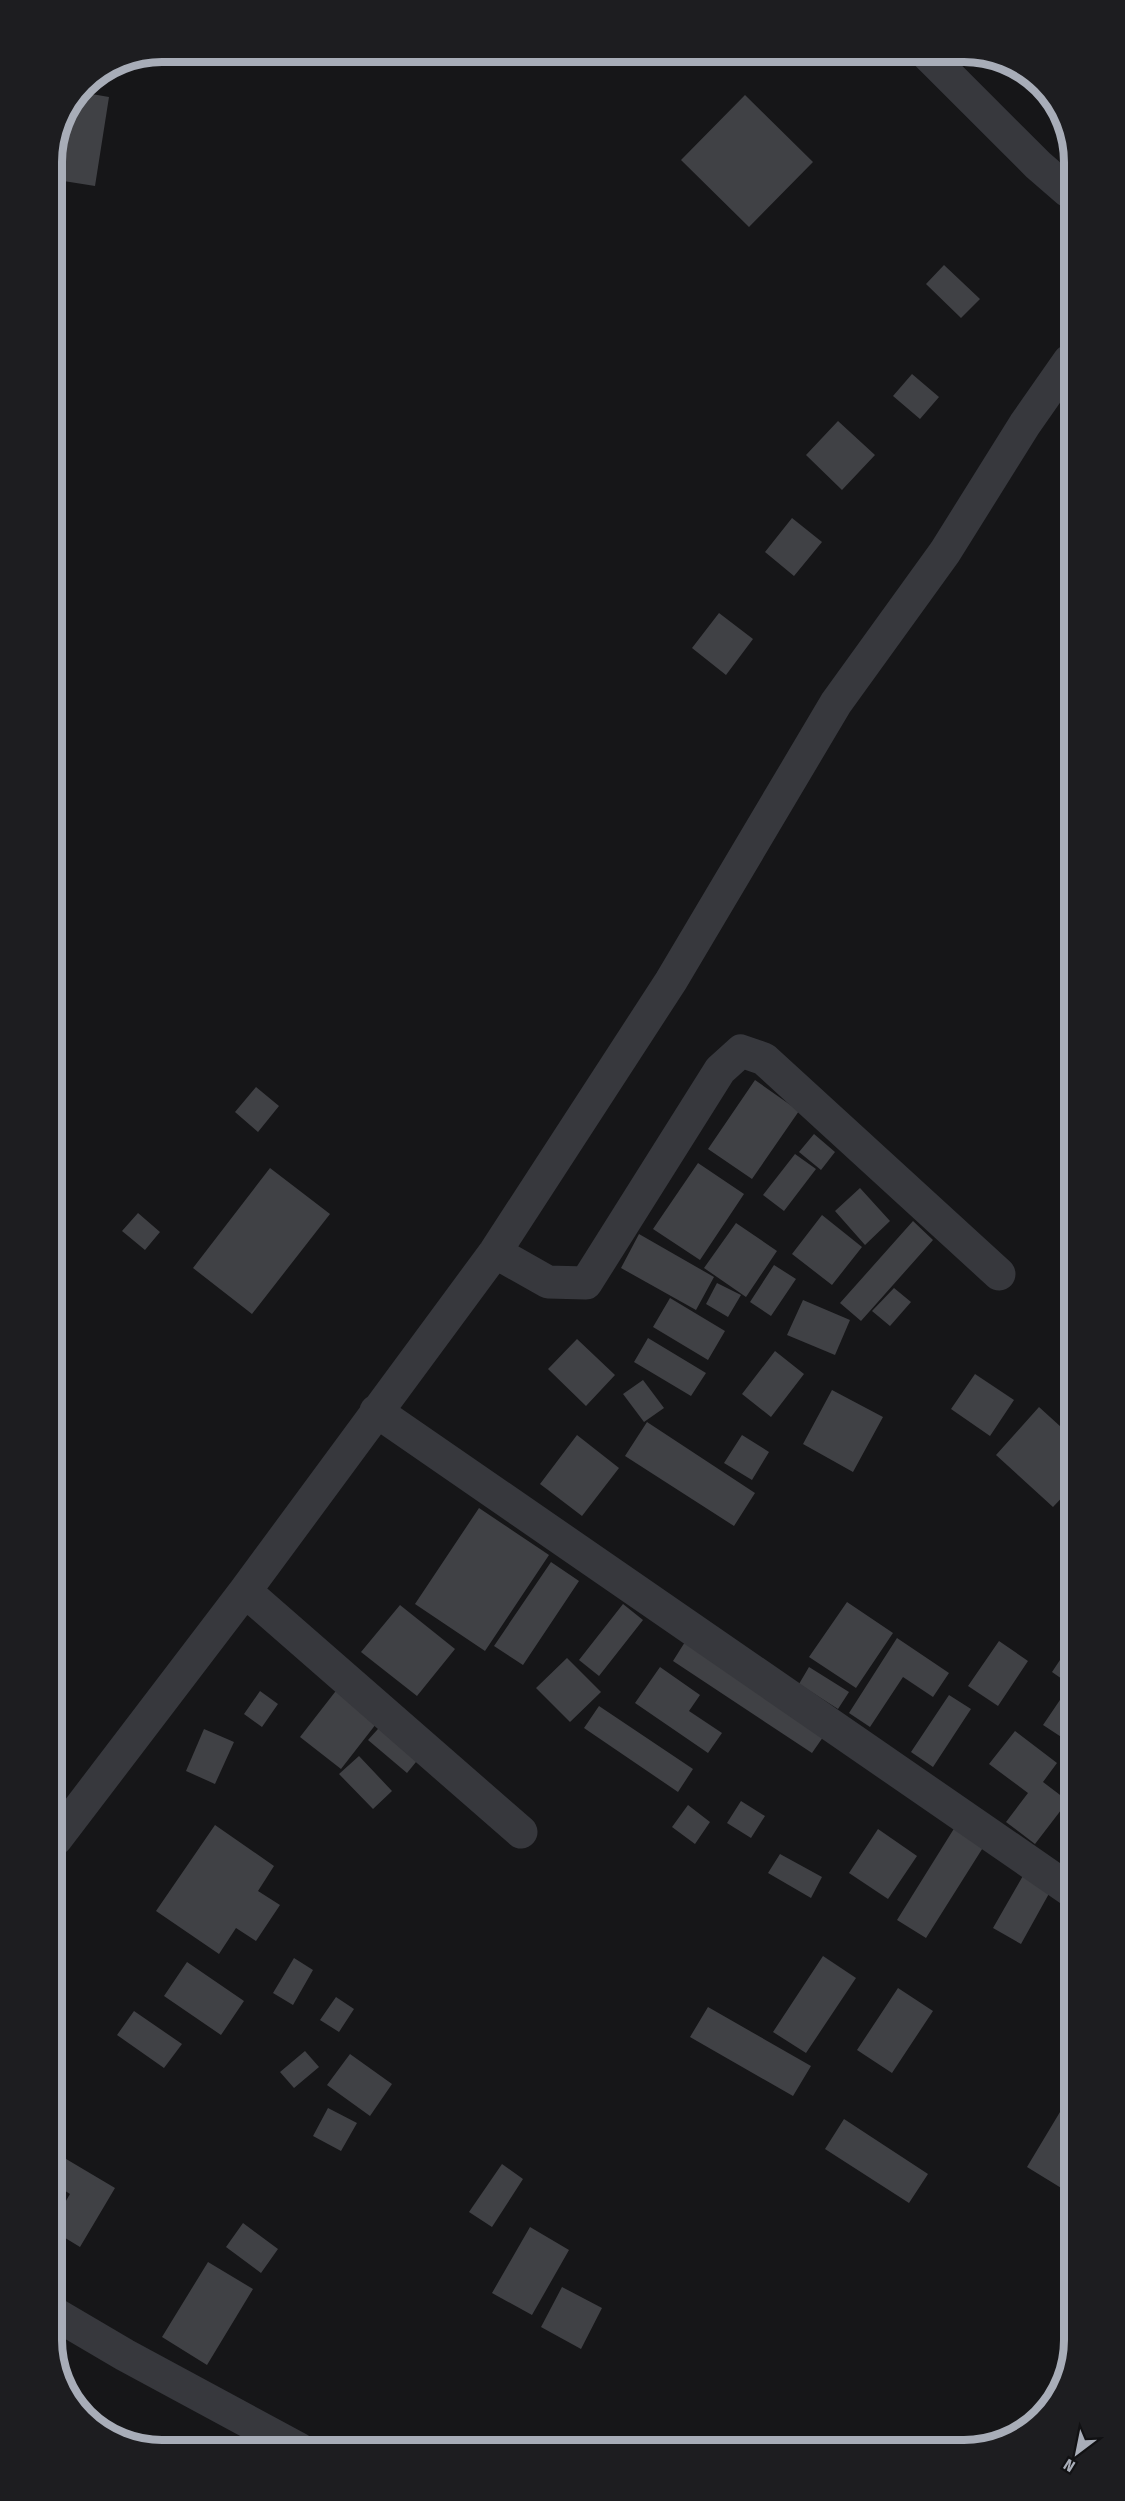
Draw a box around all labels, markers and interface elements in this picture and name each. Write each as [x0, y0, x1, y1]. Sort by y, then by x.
north arrow [1047, 2423, 1107, 2483]
text: N [1060, 2455, 1078, 2476]

